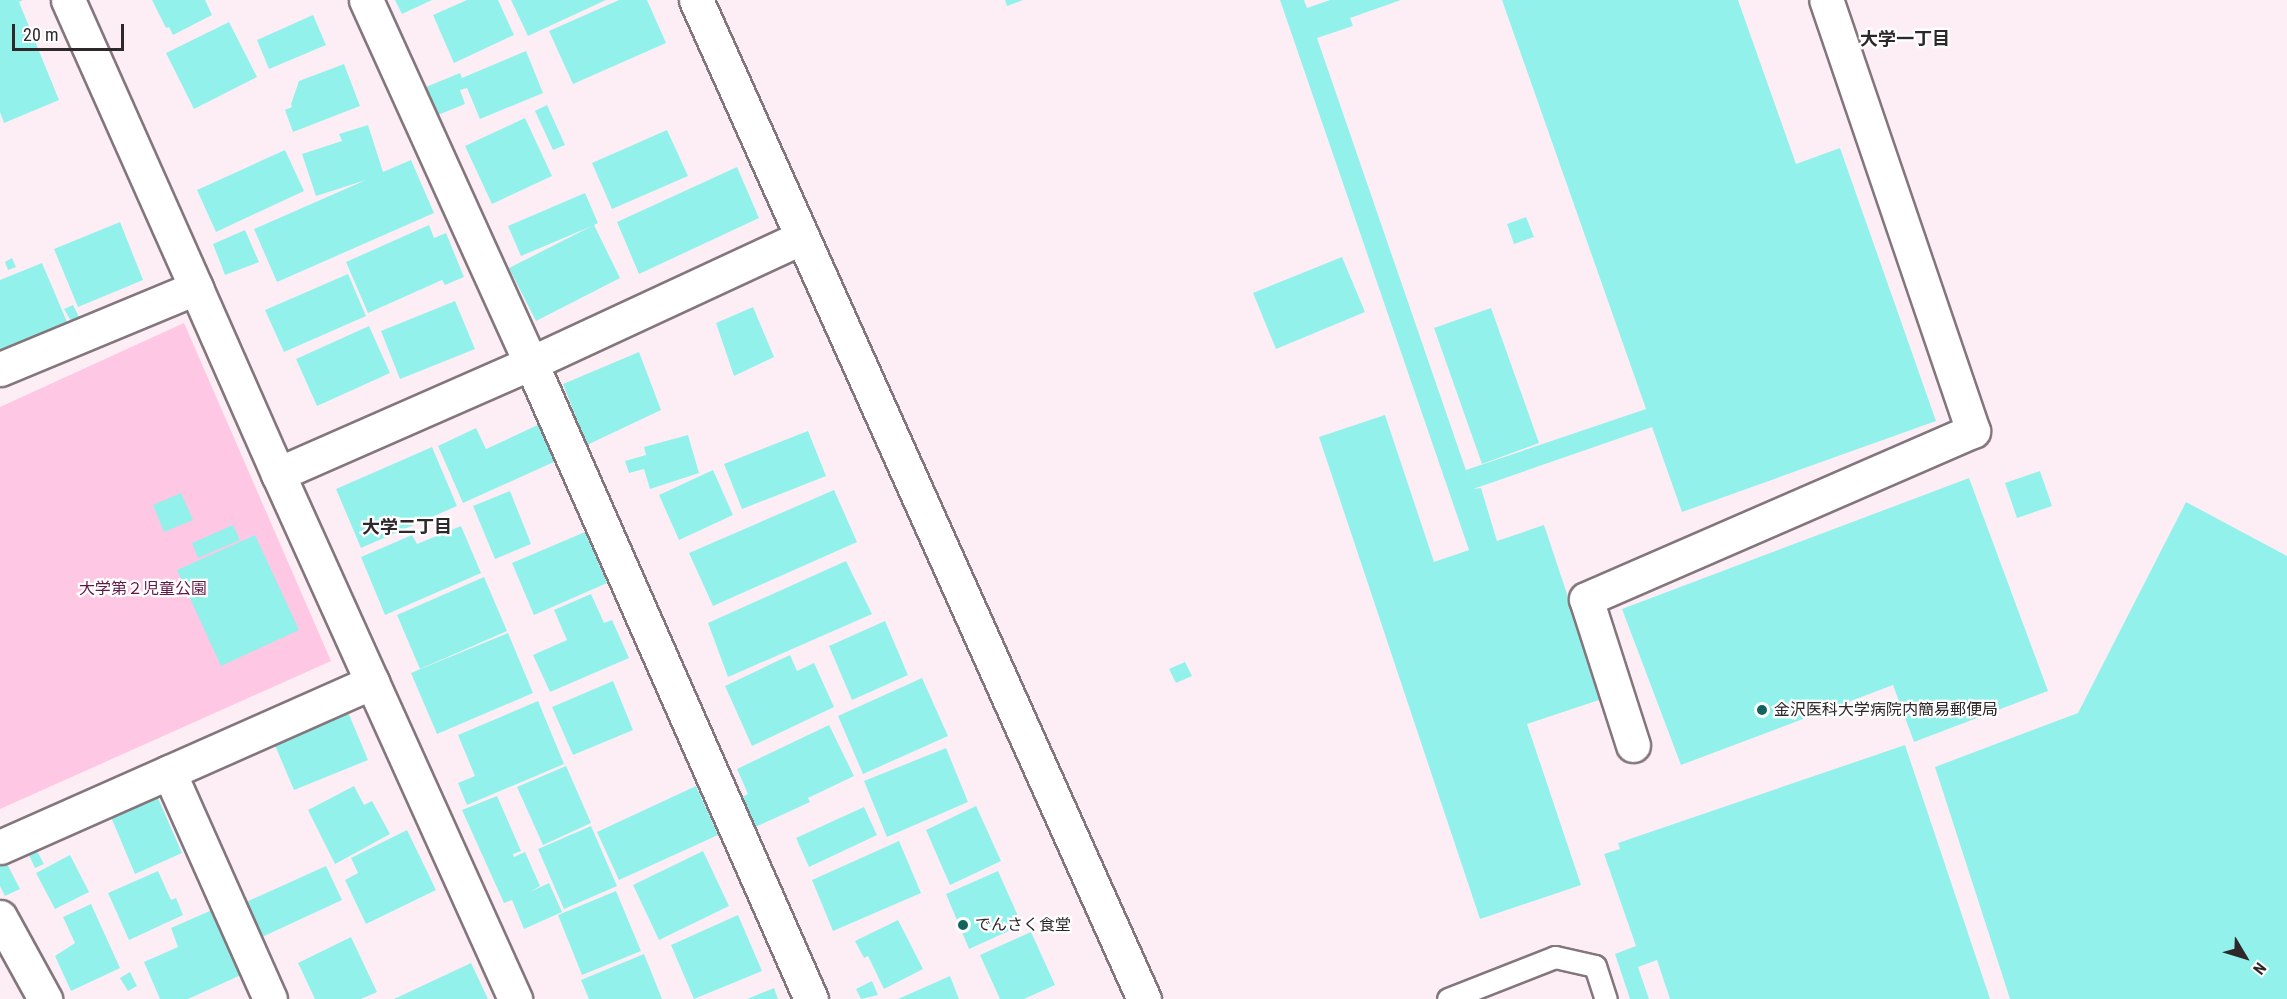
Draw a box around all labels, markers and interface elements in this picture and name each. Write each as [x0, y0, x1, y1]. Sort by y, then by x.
scale bar [15, 12, 128, 50]
text: 20 m [23, 24, 58, 45]
district label: 大学一丁目 [1860, 28, 1950, 50]
district label: 大学二丁目 [362, 516, 452, 538]
park label: 大学第２児童公園 [79, 579, 207, 599]
place label: 金沢医科大学病院内簡易郵便局 [1774, 700, 1998, 720]
marker: 金沢医科大学病院内簡易郵便局 [1755, 703, 1769, 717]
place label: でんさく食堂 [975, 915, 1071, 935]
marker: でんさく食堂 [956, 918, 970, 932]
north arrow [2215, 927, 2275, 987]
text: N [2249, 959, 2270, 978]

